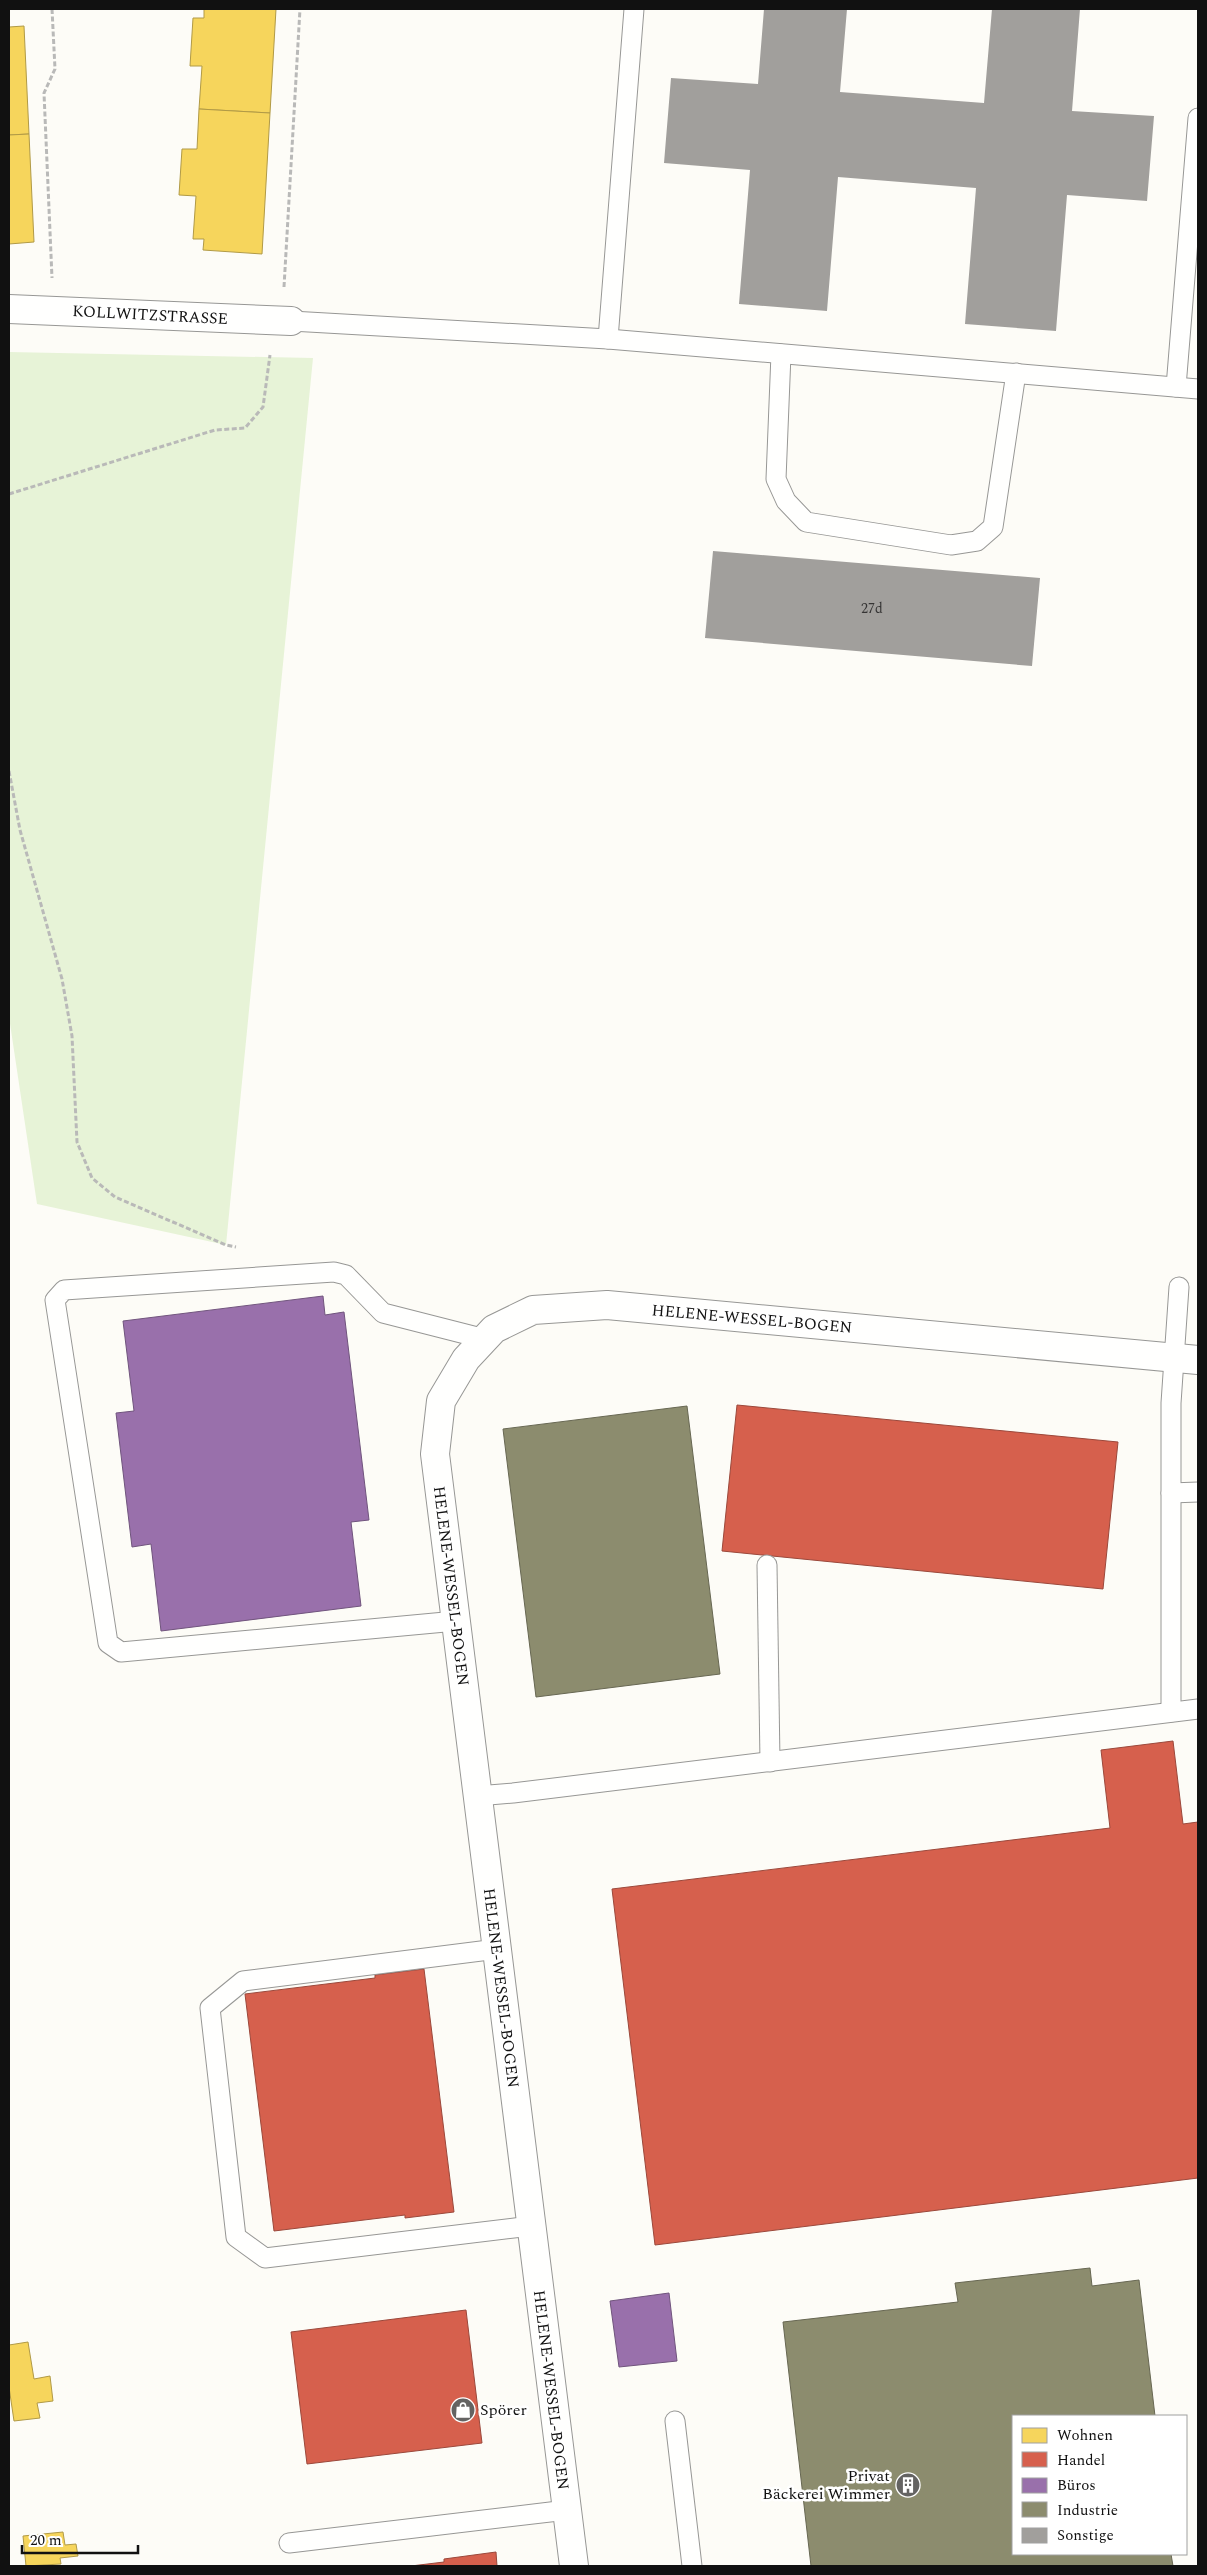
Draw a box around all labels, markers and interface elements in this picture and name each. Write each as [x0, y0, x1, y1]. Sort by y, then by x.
street label: KOLLWITZSTRASSE [72, 299, 228, 331]
house number: 27d [861, 598, 883, 619]
street label: HELENE-WESSEL-BOGEN [651, 1298, 853, 1340]
street label: HELENE-WESSEL-BOGEN [427, 1485, 475, 1687]
street label: HELENE-WESSEL-BOGEN [477, 1887, 525, 2089]
street label: HELENE-WESSEL-BOGEN [527, 2289, 575, 2491]
shop icon: Spörer [450, 2397, 476, 2423]
place label: Spörer [480, 2398, 527, 2422]
legend [1012, 2415, 1187, 2555]
text: Wohnen [1057, 2424, 1113, 2447]
text: Handel [1057, 2449, 1105, 2472]
place label: Privat Bäckerei Wimmer [762, 2464, 890, 2506]
building icon: Privat Bäckerei Wimmer [895, 2472, 921, 2498]
text: Büros [1057, 2474, 1096, 2497]
text: Industrie [1057, 2499, 1118, 2522]
scale bar [22, 2522, 139, 2554]
text: Sonstige [1057, 2524, 1114, 2547]
text: 20 m [30, 2529, 62, 2552]

